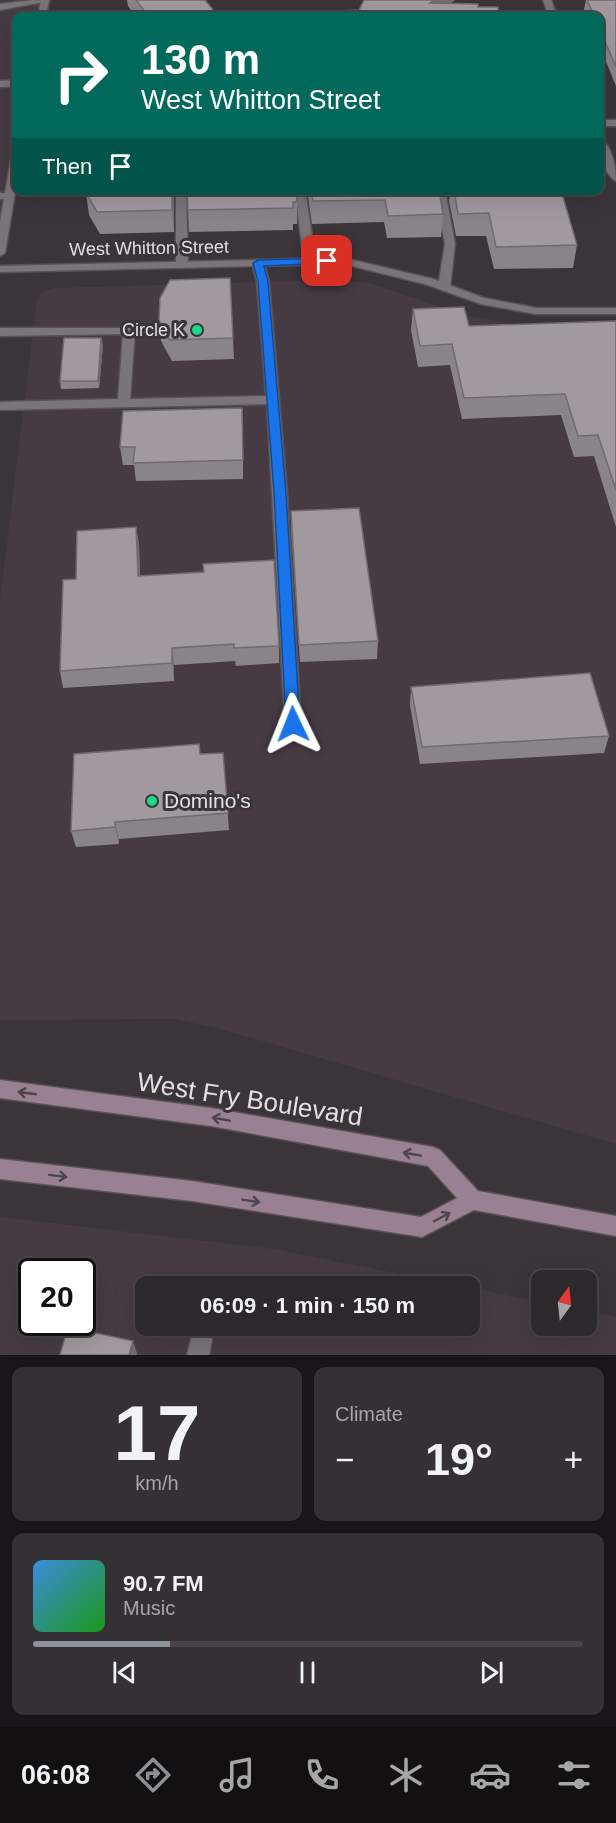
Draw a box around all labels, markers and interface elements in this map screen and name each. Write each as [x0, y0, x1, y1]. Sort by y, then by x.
icon: right [42, 36, 120, 114]
text: 130 m [141, 36, 260, 83]
text: West Whitton Street [141, 85, 381, 115]
icon: arrive [104, 150, 137, 183]
text: Then [42, 154, 92, 179]
pin [301, 235, 352, 286]
street label: West Whitton Street [69, 237, 229, 259]
icon: arrive [310, 244, 343, 277]
place label: Circle K [122, 320, 185, 340]
marker: Circle K [190, 323, 204, 337]
position arrow [261, 692, 325, 756]
place label: Domino's [164, 789, 251, 812]
marker: Domino's [145, 794, 159, 808]
street label: West Fry Boulevard [135, 1066, 365, 1132]
one-way arrow [18, 1087, 38, 1098]
one-way arrow [211, 1113, 231, 1124]
one-way arrow [403, 1148, 423, 1159]
one-way arrow [48, 1171, 68, 1182]
one-way arrow [241, 1195, 261, 1206]
one-way arrow [433, 1211, 450, 1223]
speed limit sign: 20 [18, 1258, 96, 1336]
north arrow [531, 1270, 597, 1336]
map controls [531, 1270, 597, 1336]
text: 06:09 · 1 min · 150 m [200, 1293, 415, 1318]
text: 17 [114, 1389, 200, 1477]
text: Climate [335, 1403, 403, 1425]
text: 19° [425, 1434, 493, 1485]
text: − [335, 1441, 354, 1478]
text: + [564, 1441, 583, 1478]
text: km/h [135, 1472, 179, 1494]
text: 90.7 FM [123, 1571, 204, 1596]
text: Music [123, 1597, 175, 1619]
icon: previous [108, 1656, 141, 1689]
icon: pause [291, 1656, 324, 1689]
icon: next [475, 1656, 508, 1689]
icon: directions [132, 1754, 174, 1796]
icon: music [216, 1754, 258, 1796]
icon: phone [301, 1754, 343, 1796]
icon: climate [385, 1754, 427, 1796]
icon: car [469, 1754, 511, 1796]
icon: filters [553, 1754, 595, 1796]
text: 06:08 [21, 1760, 90, 1790]

